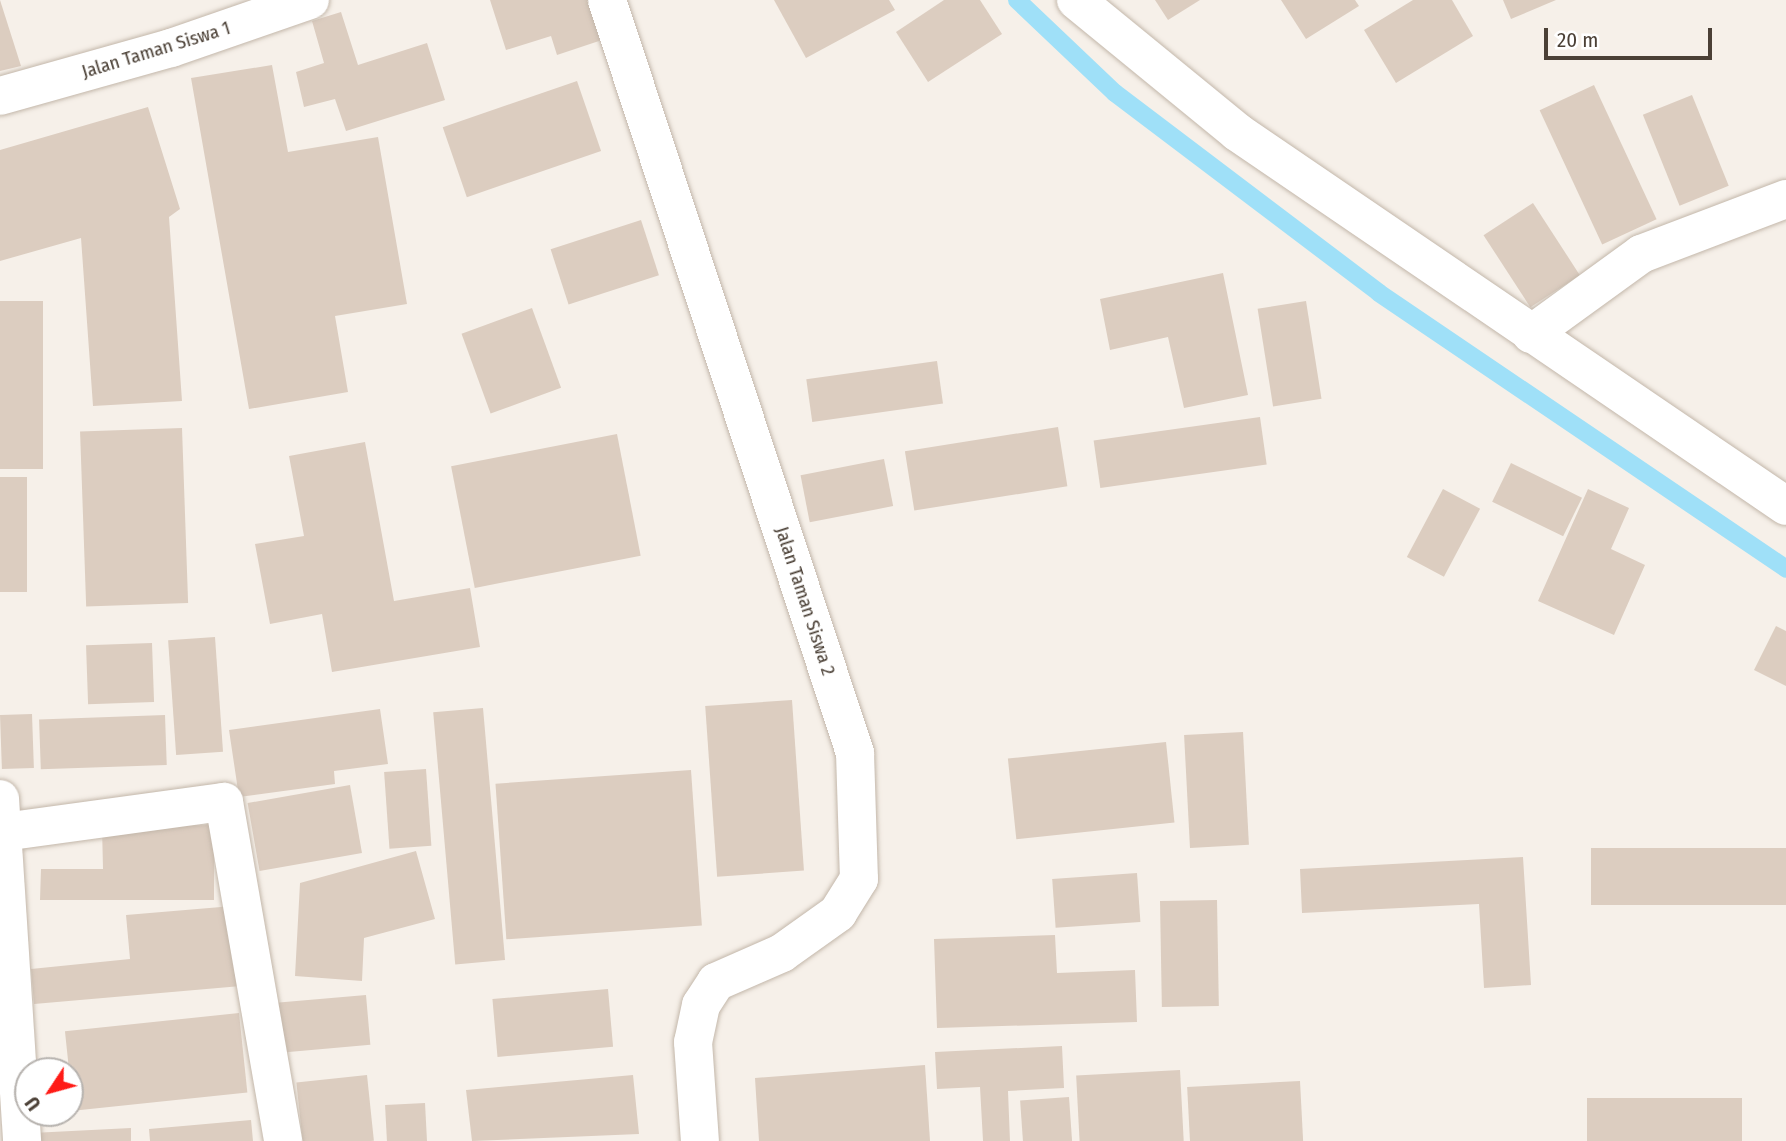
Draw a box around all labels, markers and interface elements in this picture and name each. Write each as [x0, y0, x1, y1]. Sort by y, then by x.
scale bar [1548, 14, 1716, 58]
street label: Jalan Taman Siswa 1 [79, 17, 233, 83]
text: 20 m [1557, 27, 1598, 53]
street label: Jalan Taman Siswa 2 [770, 524, 840, 678]
north arrow [14, 1057, 84, 1127]
text: U [21, 1092, 46, 1115]

